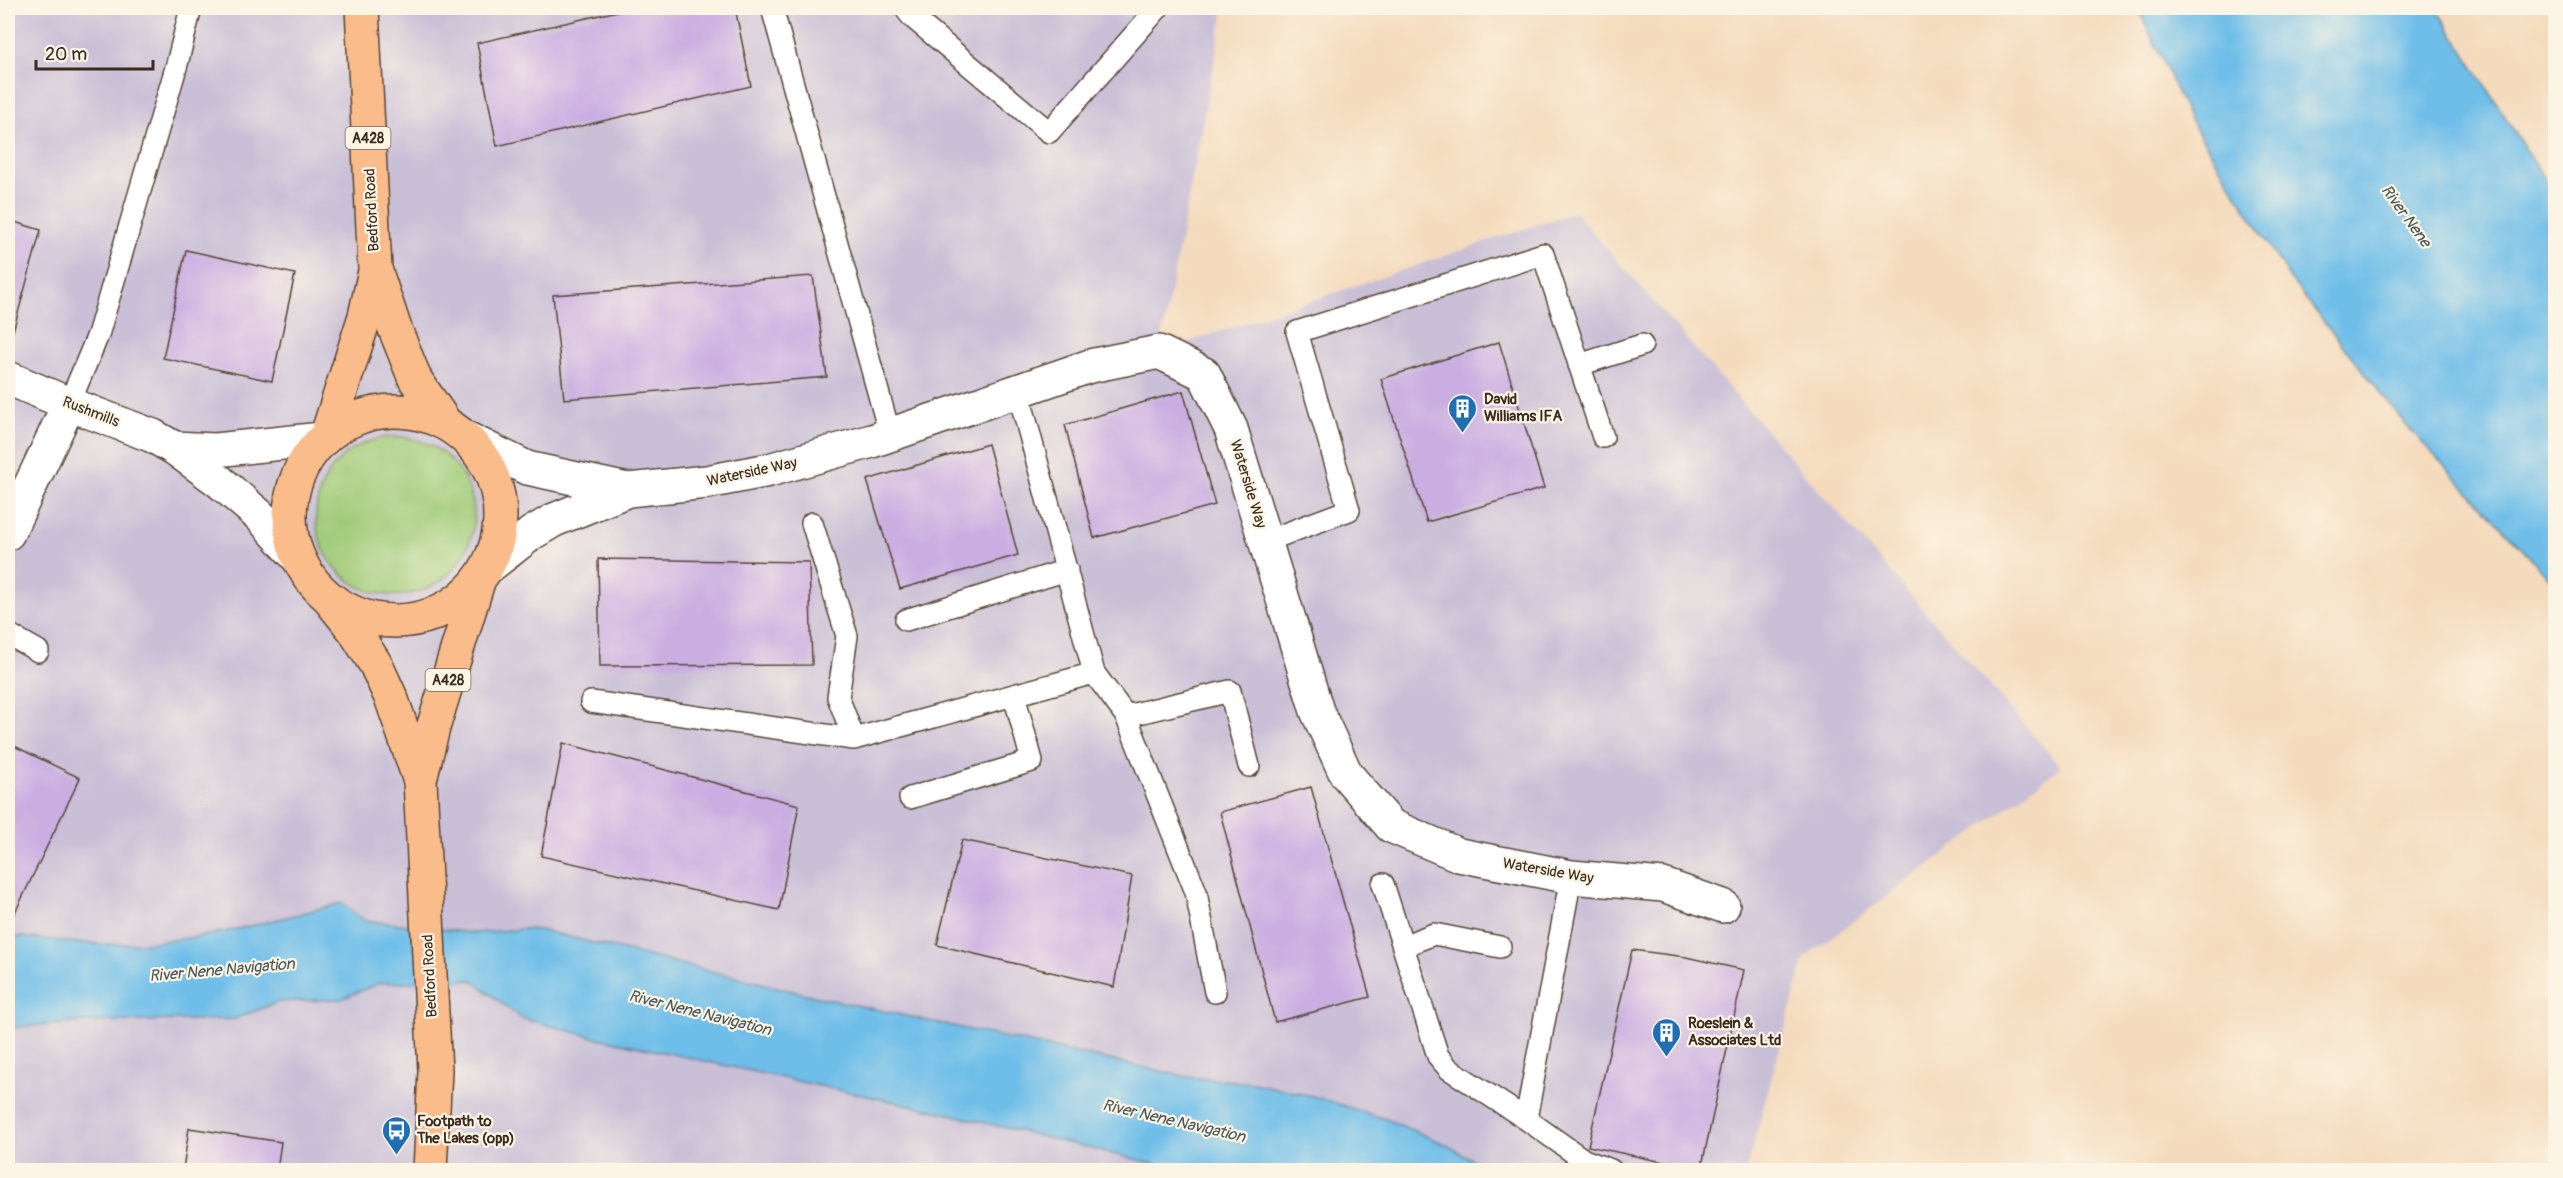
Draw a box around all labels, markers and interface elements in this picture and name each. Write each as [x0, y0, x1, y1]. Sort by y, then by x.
scale bar [36, 33, 153, 71]
text: 20 m [45, 43, 87, 66]
road number: A428 [346, 127, 391, 149]
street label: Bedford Road [360, 168, 384, 252]
water label: River Nene [2377, 181, 2437, 253]
place label: David Williams IFA [1484, 390, 1563, 426]
street label: Rushmills [60, 392, 123, 432]
building icon: David Williams IFA [1447, 392, 1479, 434]
street label: Waterside Way [1225, 437, 1271, 531]
street label: Waterside Way [705, 453, 799, 491]
road number: A428 [426, 669, 470, 691]
street label: Waterside Way [1501, 854, 1595, 888]
street label: Bedford Road [418, 934, 442, 1018]
water label: River Nene Navigation [149, 954, 296, 986]
water label: River Nene Navigation [627, 986, 774, 1041]
place label: Roeslein & Associates Ltd [1688, 1014, 1781, 1050]
building icon: Roeslein & Associates Ltd [1651, 1016, 1683, 1058]
water label: River Nene Navigation [1101, 1095, 1248, 1147]
place label: Footpath to The Lakes (opp) [416, 1112, 514, 1148]
bus stop icon: Footpath to The Lakes (opp) [380, 1114, 412, 1156]

